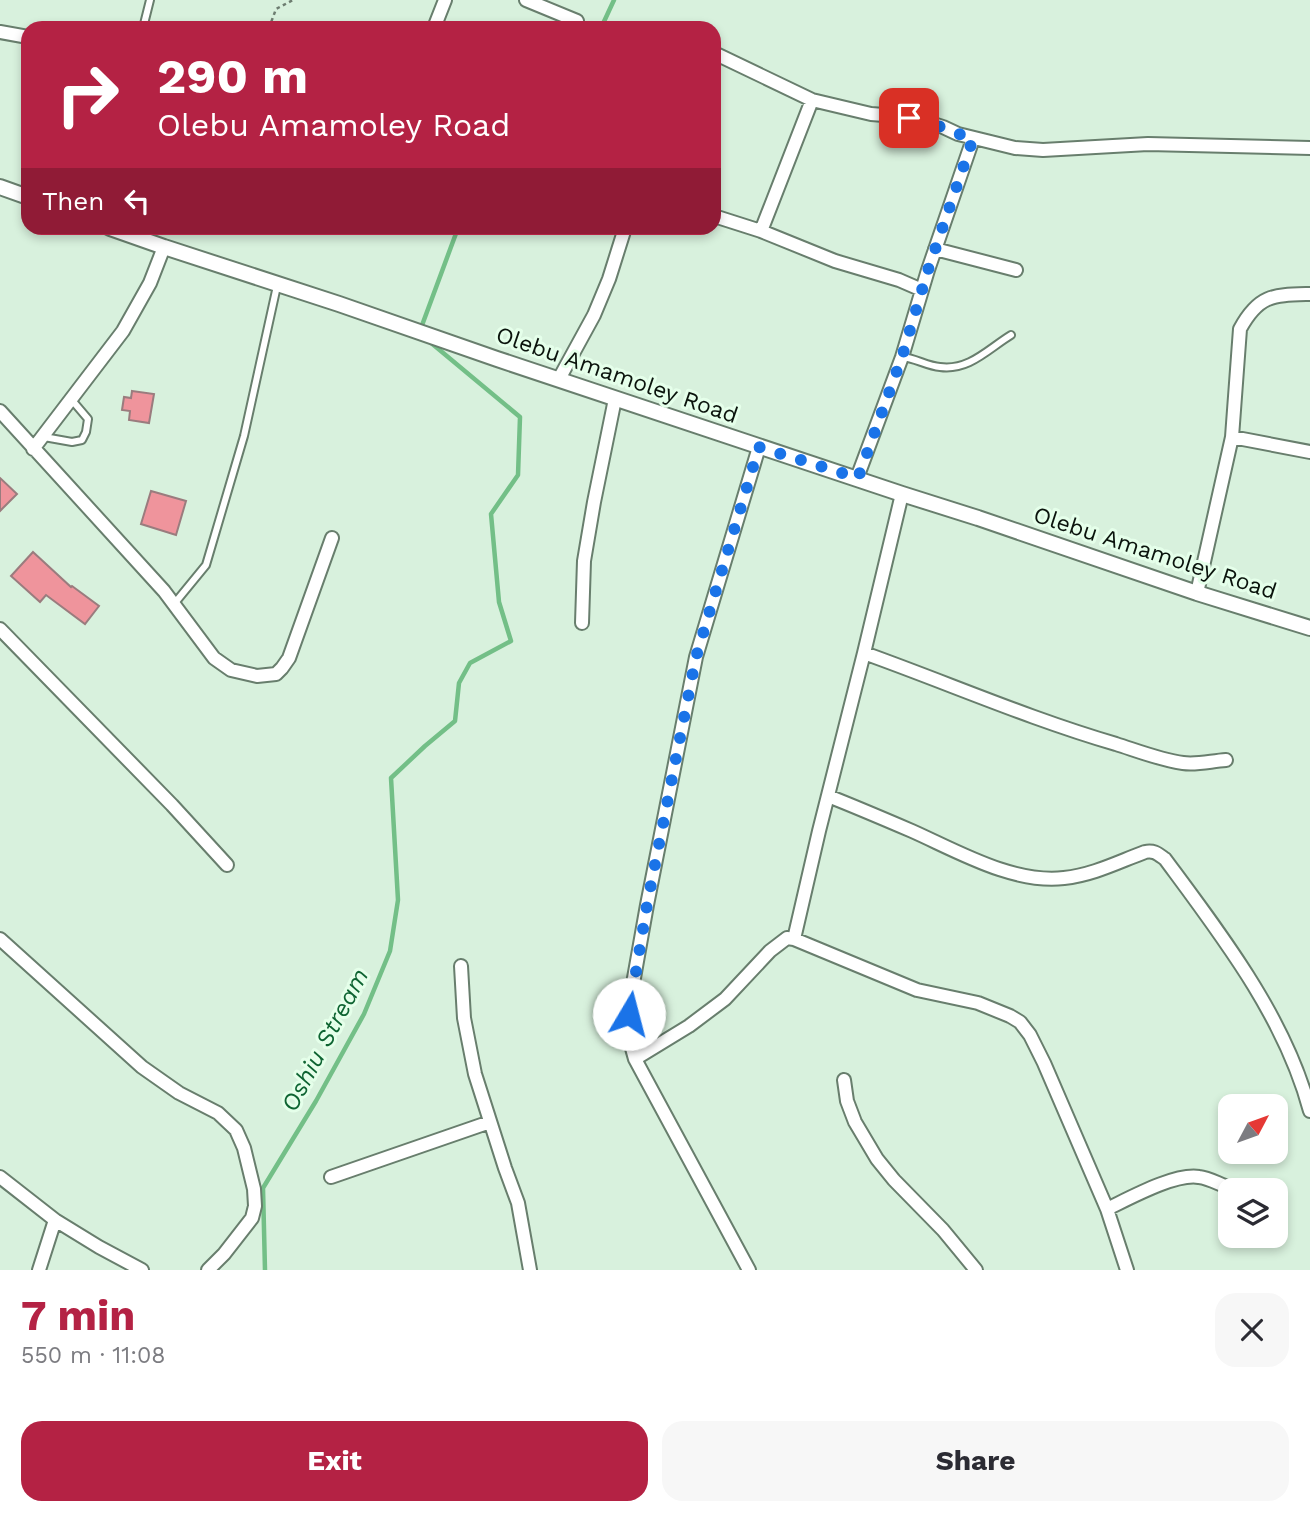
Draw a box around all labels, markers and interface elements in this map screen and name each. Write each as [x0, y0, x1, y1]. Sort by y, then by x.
text: 290 m [157, 47, 308, 105]
icon: right [42, 49, 133, 140]
pin [879, 88, 939, 148]
icon: arrive [890, 99, 928, 137]
text: Olebu Amamoley Road [157, 106, 510, 144]
icon: left [118, 182, 156, 220]
text: Then [42, 186, 104, 216]
street label: Olebu Amamoley Road [493, 321, 741, 429]
street label: Olebu Amamoley Road [1030, 501, 1280, 605]
water label: Oshiu Stream [276, 964, 374, 1116]
position arrow [592, 977, 666, 1051]
north arrow [1218, 1094, 1288, 1164]
map controls [1218, 1094, 1288, 1248]
button: layers [1218, 1178, 1288, 1248]
text: 7 min [21, 1291, 135, 1340]
button: close [1215, 1293, 1289, 1367]
text: 550 m · 11:08 [21, 1342, 166, 1369]
button: Exit [21, 1421, 648, 1501]
button: Share [662, 1421, 1289, 1501]

